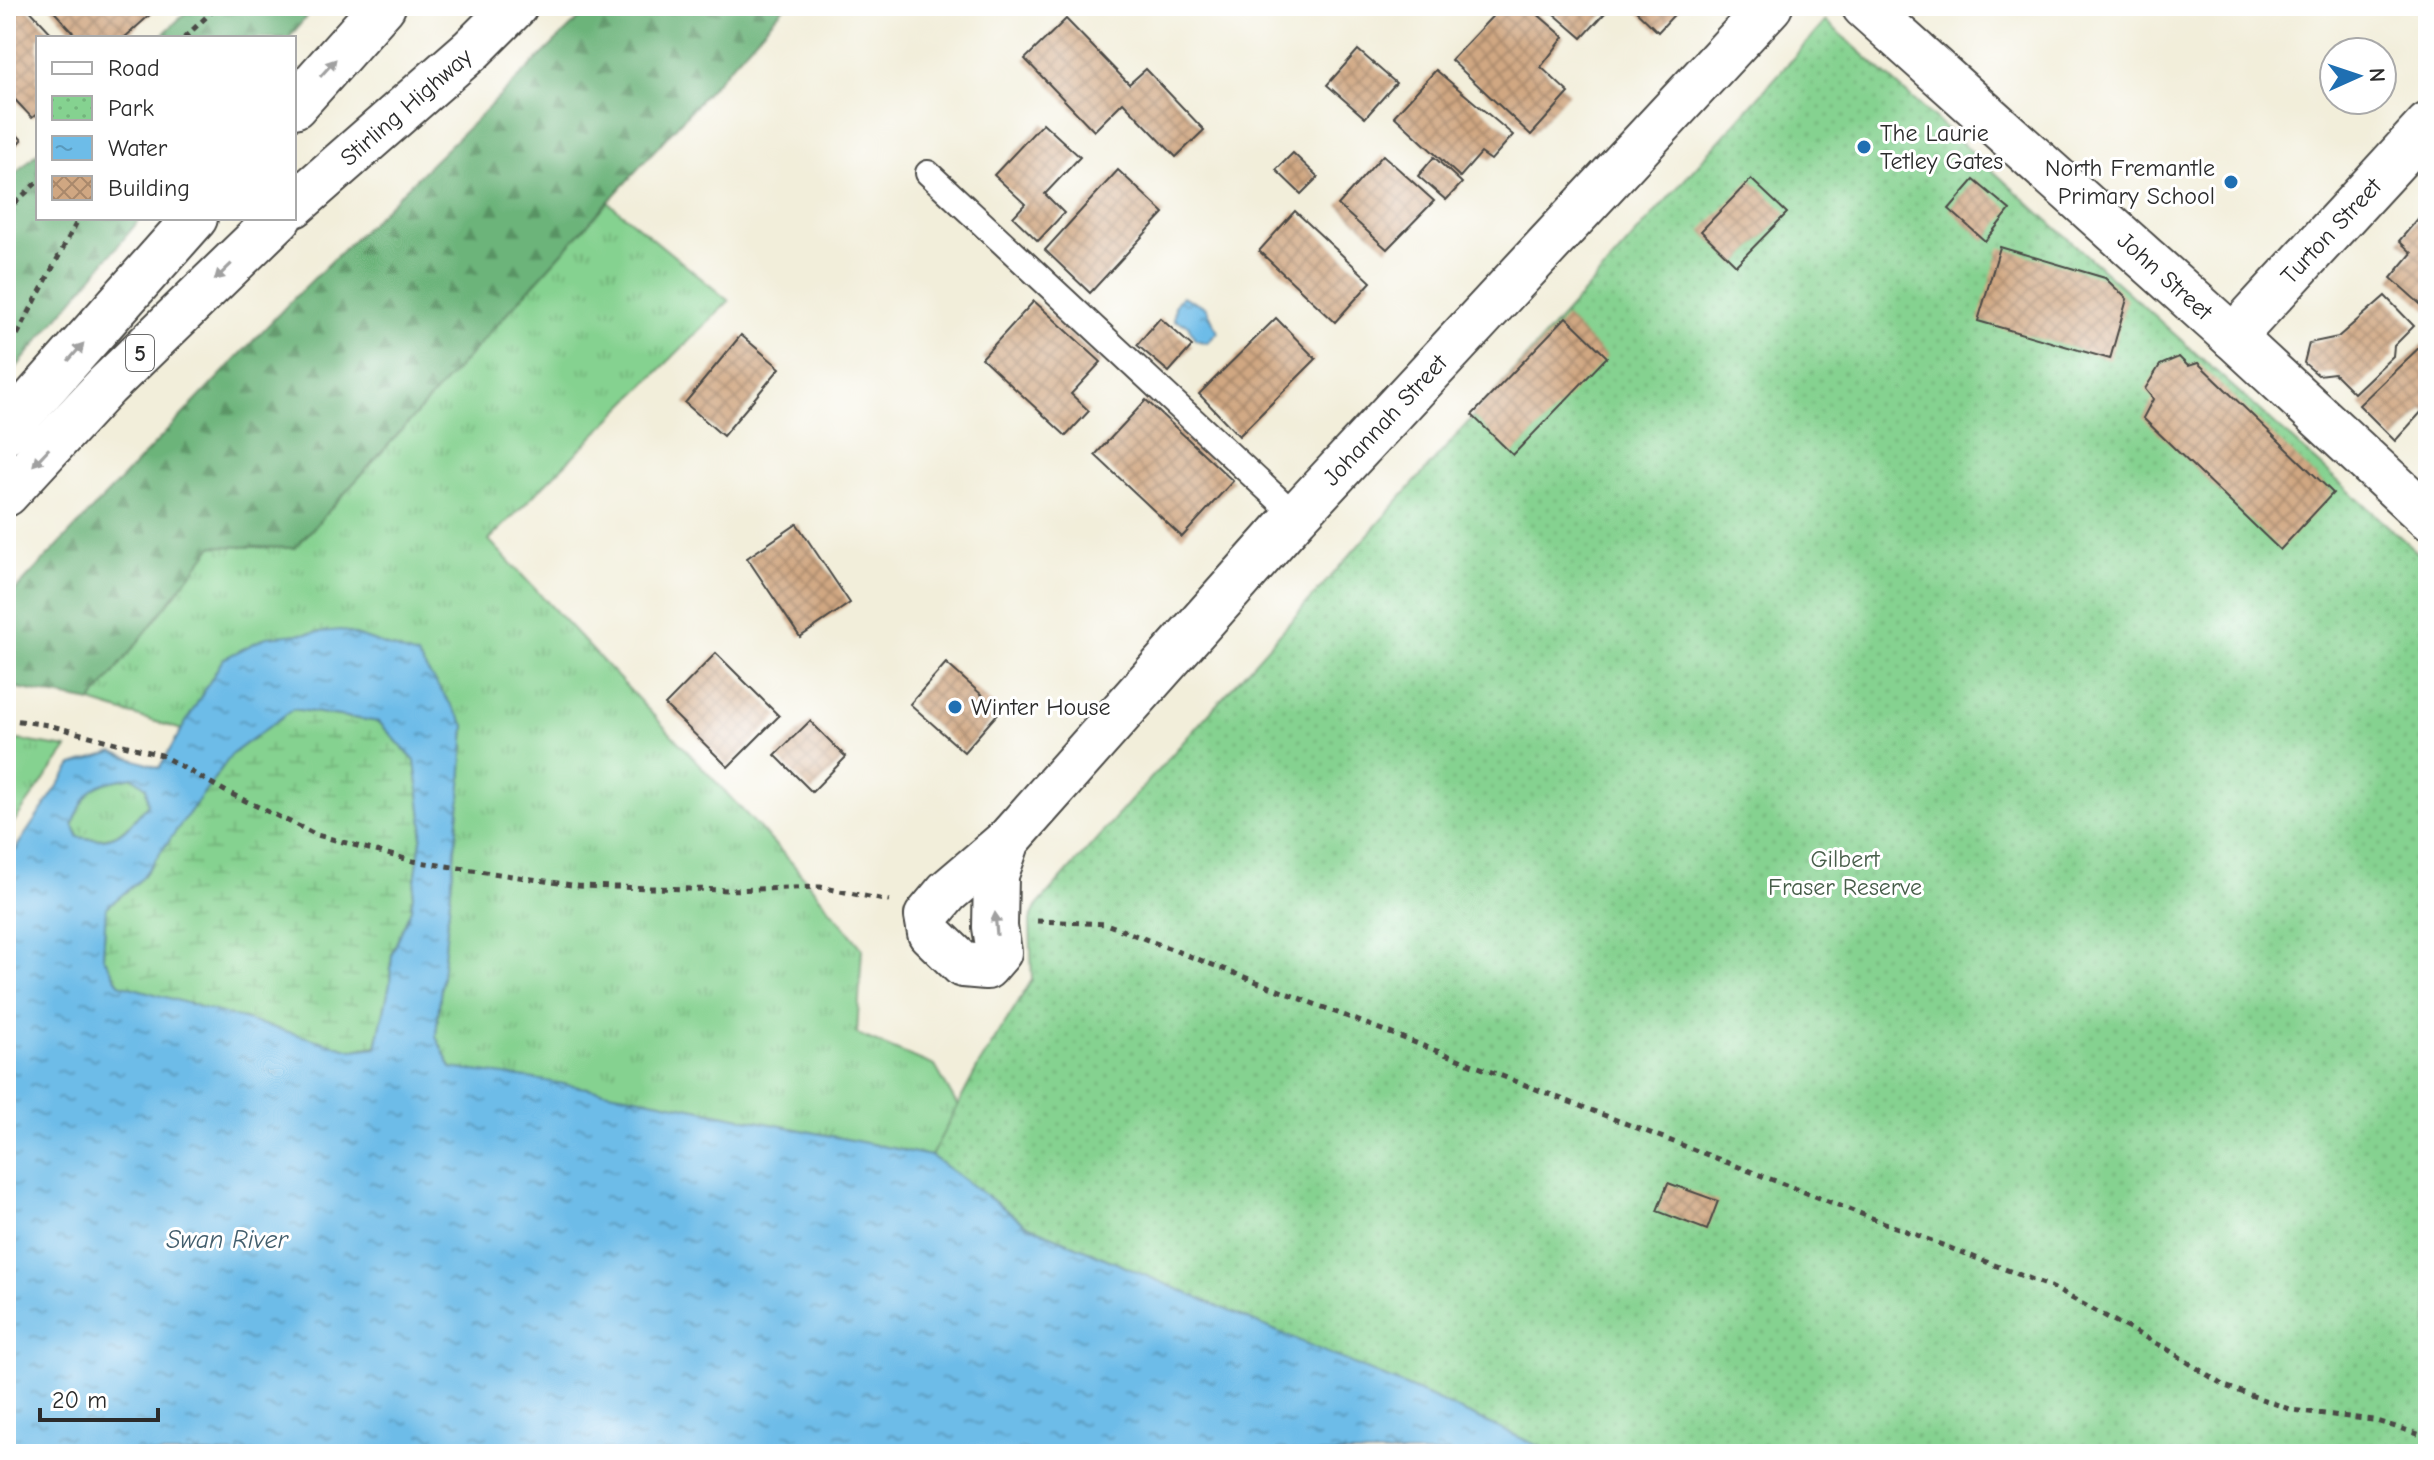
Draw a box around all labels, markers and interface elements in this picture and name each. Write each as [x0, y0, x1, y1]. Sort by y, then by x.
legend [36, 36, 296, 220]
north arrow [2318, 36, 2398, 116]
street label: Stirling Highway [334, 42, 478, 172]
text: Road [108, 54, 160, 82]
one-way arrow [319, 59, 336, 79]
text: N [2364, 67, 2390, 83]
text: Park [108, 94, 154, 122]
place label: The Laurie Tetley Gates [1880, 119, 2003, 175]
text: Water [108, 134, 168, 162]
marker: The Laurie Tetley Gates [1855, 138, 1873, 156]
place label: North Fremantle Primary School [2045, 154, 2215, 210]
street label: Turton Street [2275, 171, 2388, 290]
marker: North Fremantle Primary School [2222, 173, 2240, 191]
text: Building [108, 174, 190, 202]
street label: John Street [2112, 226, 2219, 327]
one-way arrow [214, 262, 233, 281]
road number: 5 [126, 335, 154, 371]
one-way arrow [67, 342, 85, 361]
street label: Johannah Street [1317, 348, 1454, 491]
one-way arrow [32, 447, 50, 466]
place label: Winter House [971, 693, 1111, 721]
marker: Winter House [946, 698, 964, 716]
park label: Gilbert Fraser Reserve [1768, 845, 1922, 901]
one-way arrow [989, 911, 1002, 936]
water label: Swan River [166, 1225, 290, 1255]
scale bar [40, 1372, 158, 1422]
text: 20 m [52, 1386, 107, 1414]

